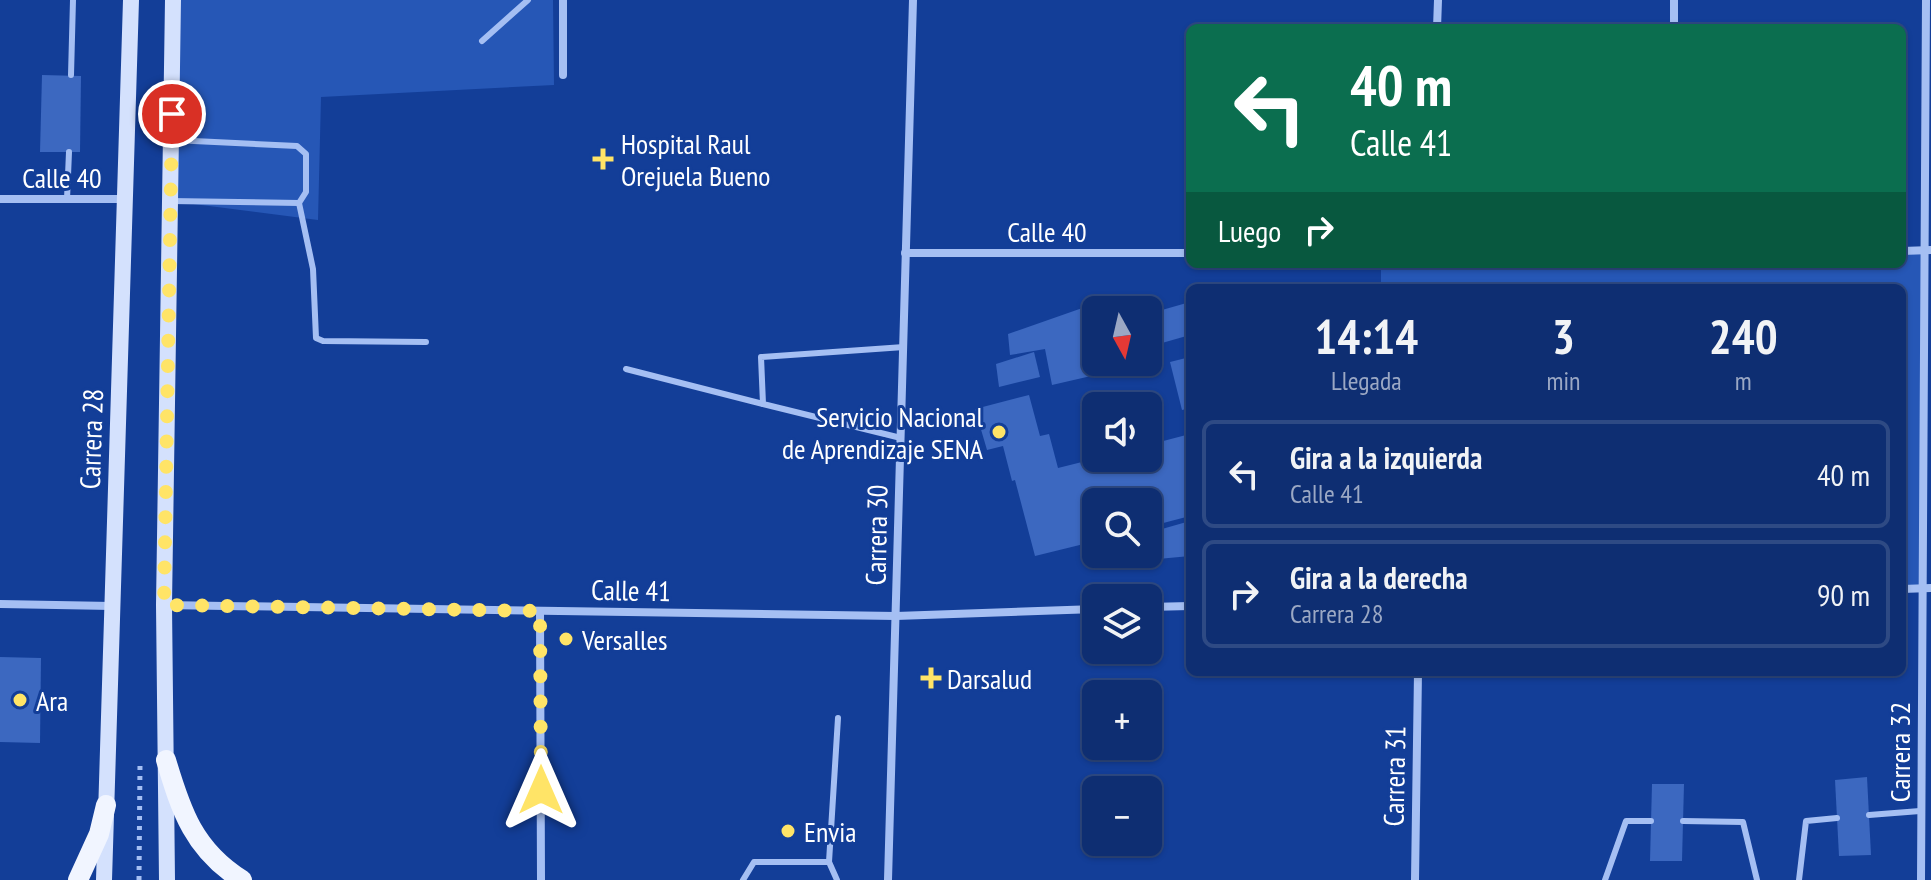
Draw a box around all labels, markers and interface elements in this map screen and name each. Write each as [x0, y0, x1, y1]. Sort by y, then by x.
text: 40 m [1350, 49, 1452, 121]
icon: left [1218, 56, 1322, 160]
pin [138, 80, 206, 148]
icon: arrive [150, 92, 194, 136]
text: Calle 41 [1350, 119, 1452, 166]
place label: Hospital Raul Orejuela Bueno [621, 125, 770, 194]
marker: Hospital Raul Orejuela Bueno [592, 148, 614, 170]
street label: Calle 40 [22, 159, 102, 196]
icon: right [1297, 208, 1341, 252]
text: Luego [1218, 211, 1281, 250]
street label: Calle 40 [1007, 213, 1087, 250]
north arrow [1082, 296, 1162, 376]
map controls [1082, 296, 1162, 856]
text: 14:14 [1314, 305, 1418, 367]
text: 3 [1552, 305, 1575, 367]
text: 240 [1709, 305, 1778, 367]
text: Llegada [1331, 364, 1402, 397]
text: min [1546, 364, 1580, 397]
text: m [1735, 364, 1752, 397]
street label: Carrera 28 [71, 388, 111, 490]
button: sound [1082, 392, 1162, 472]
place label: Servicio Nacional de Aprendizaje SENA [782, 398, 984, 467]
marker: Servicio Nacional de Aprendizaje SENA [990, 423, 1008, 441]
text: Gira a la izquierda [1290, 438, 1482, 477]
icon: left [1222, 452, 1266, 496]
text: 40 m [1817, 455, 1870, 494]
text: Calle 41 [1290, 477, 1364, 510]
street label: Carrera 30 [857, 484, 895, 586]
button: search [1082, 488, 1162, 568]
text: Gira a la derecha [1290, 558, 1468, 597]
street label: Calle 41 [591, 571, 671, 609]
icon: right [1222, 572, 1266, 616]
text: 90 m [1817, 575, 1870, 614]
button: layers [1082, 584, 1162, 664]
text: Carrera 28 [1290, 597, 1383, 630]
place label: Versalles [581, 621, 668, 658]
marker: Versalles [557, 630, 575, 648]
place label: Darsalud [947, 660, 1032, 697]
marker: Darsalud [922, 669, 940, 687]
button: + [1082, 680, 1162, 760]
place label: Ara [36, 682, 68, 719]
marker: Ara [11, 691, 29, 709]
street label: Carrera 32 [1881, 702, 1918, 802]
street label: Carrera 31 [1375, 725, 1413, 827]
position arrow [499, 748, 583, 832]
button: − [1082, 776, 1162, 856]
place label: Envia [804, 813, 856, 850]
marker: Envia [779, 822, 797, 840]

